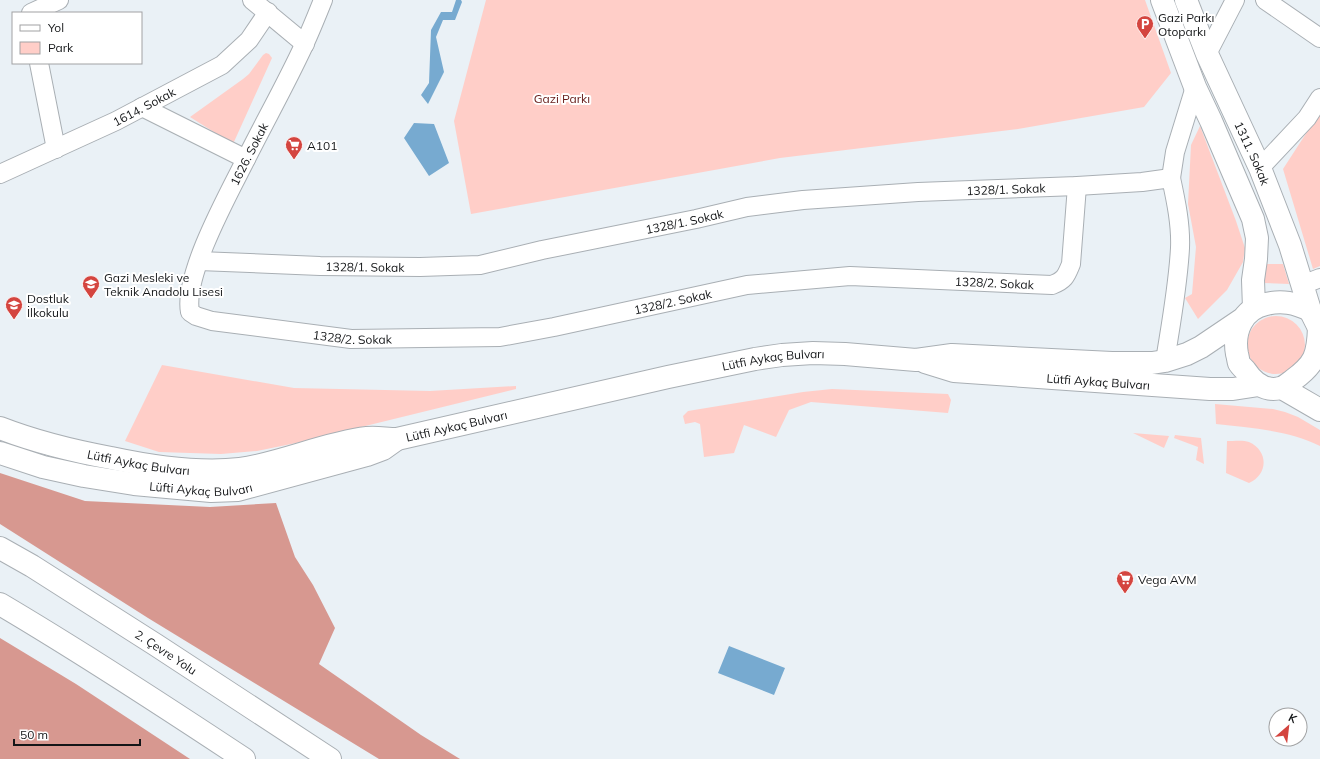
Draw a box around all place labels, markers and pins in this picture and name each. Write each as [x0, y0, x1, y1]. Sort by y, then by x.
place label: Gazi Parkı Otoparkı [1158, 10, 1214, 39]
parking icon: Gazi Parkı Otoparkı [1135, 14, 1155, 39]
supermarket icon: A101 [284, 135, 304, 160]
place label: A101 [307, 138, 337, 153]
place label: Gazi Mesleki ve Teknik Anadolu Lisesi [104, 270, 223, 299]
school or university icon: Gazi Mesleki ve Teknik Anadolu Lisesi [81, 274, 101, 299]
place label: Dostluk İlkokulu [27, 291, 70, 320]
school or university icon: Dostluk İlkokulu [4, 295, 24, 320]
supermarket icon: Vega AVM [1115, 569, 1135, 594]
place label: Vega AVM [1138, 572, 1197, 587]

